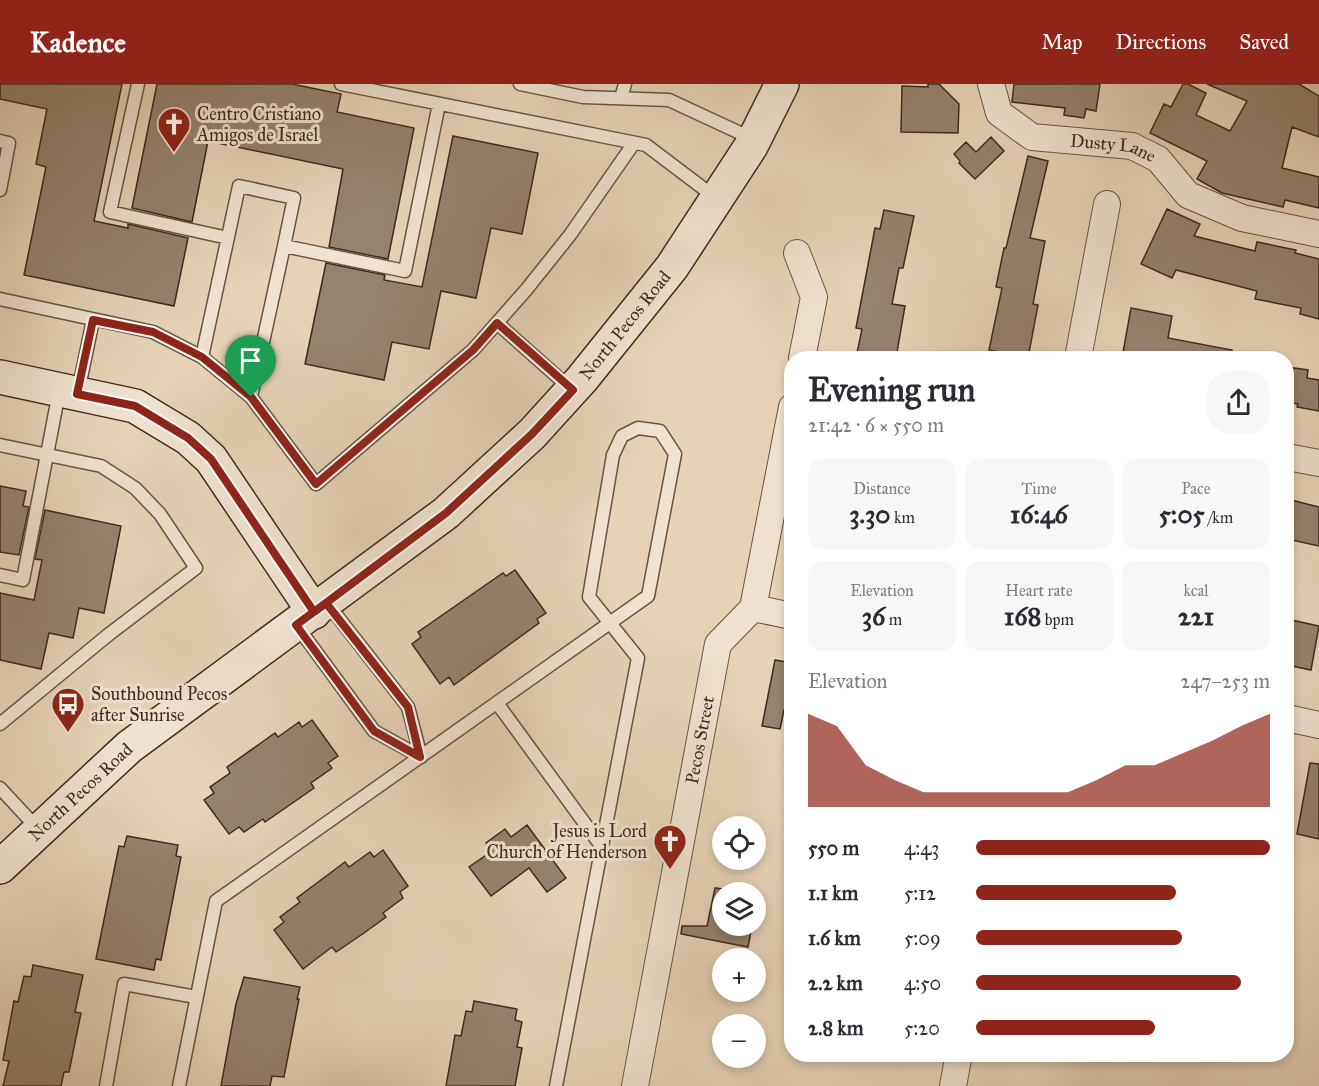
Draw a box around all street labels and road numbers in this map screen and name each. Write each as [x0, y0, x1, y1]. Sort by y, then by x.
street label: Dusty Lane [1069, 129, 1160, 167]
street label: North Pecos Road [574, 266, 676, 385]
street label: Pecos Street [681, 693, 719, 786]
street label: North Pecos Road [24, 738, 137, 846]

